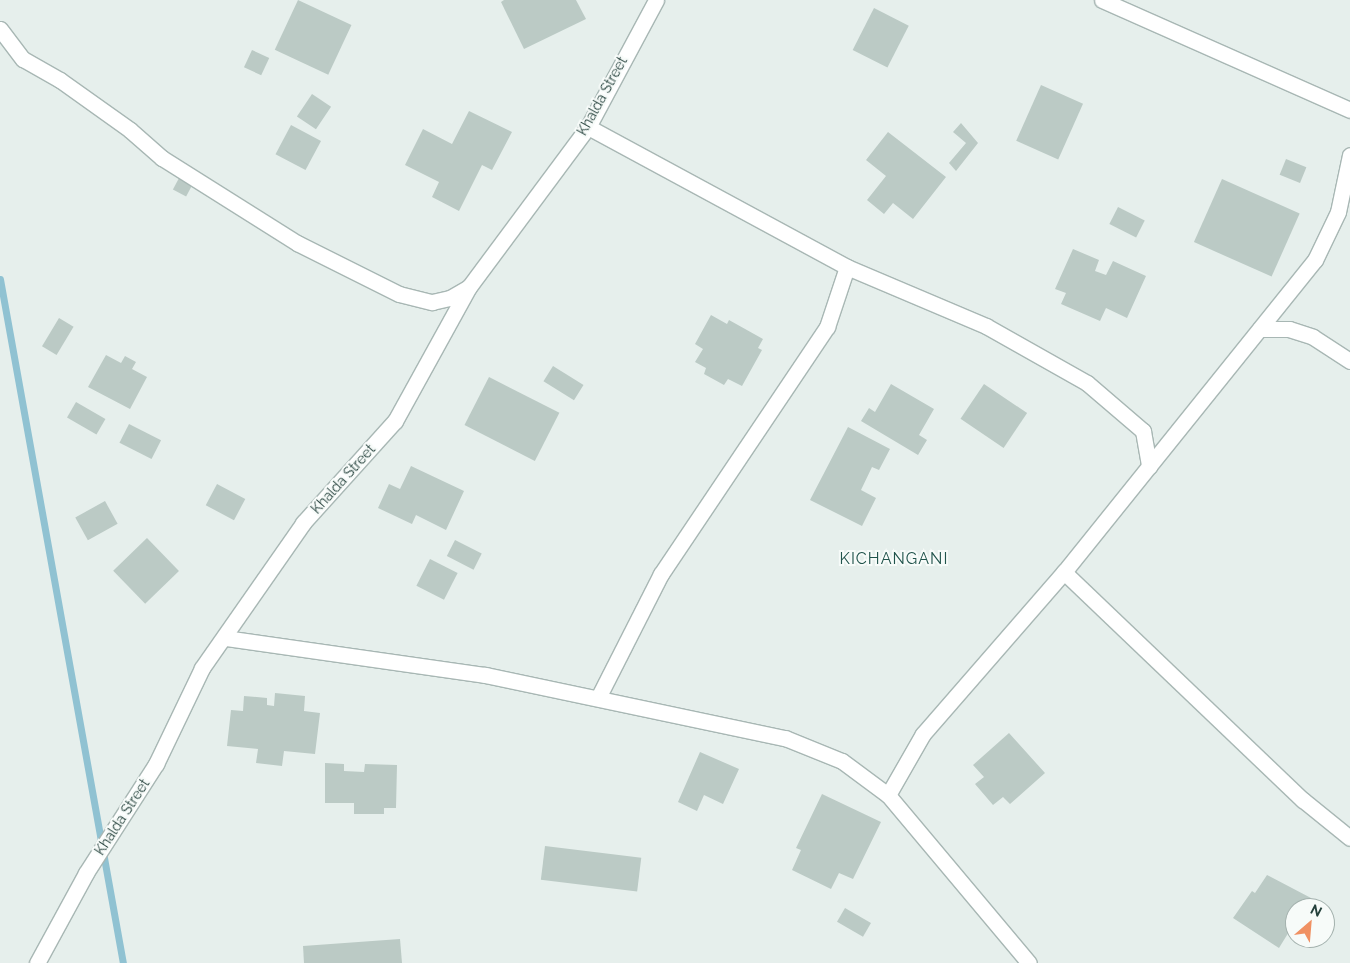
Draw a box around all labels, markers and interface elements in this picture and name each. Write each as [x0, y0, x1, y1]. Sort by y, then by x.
street label: Khalda Street [573, 54, 631, 138]
street label: Khalda Street [308, 441, 378, 517]
district label: KICHANGANI [838, 549, 950, 569]
street label: Khalda Street [91, 776, 153, 858]
north arrow [1285, 898, 1335, 948]
text: N [1308, 901, 1325, 920]

